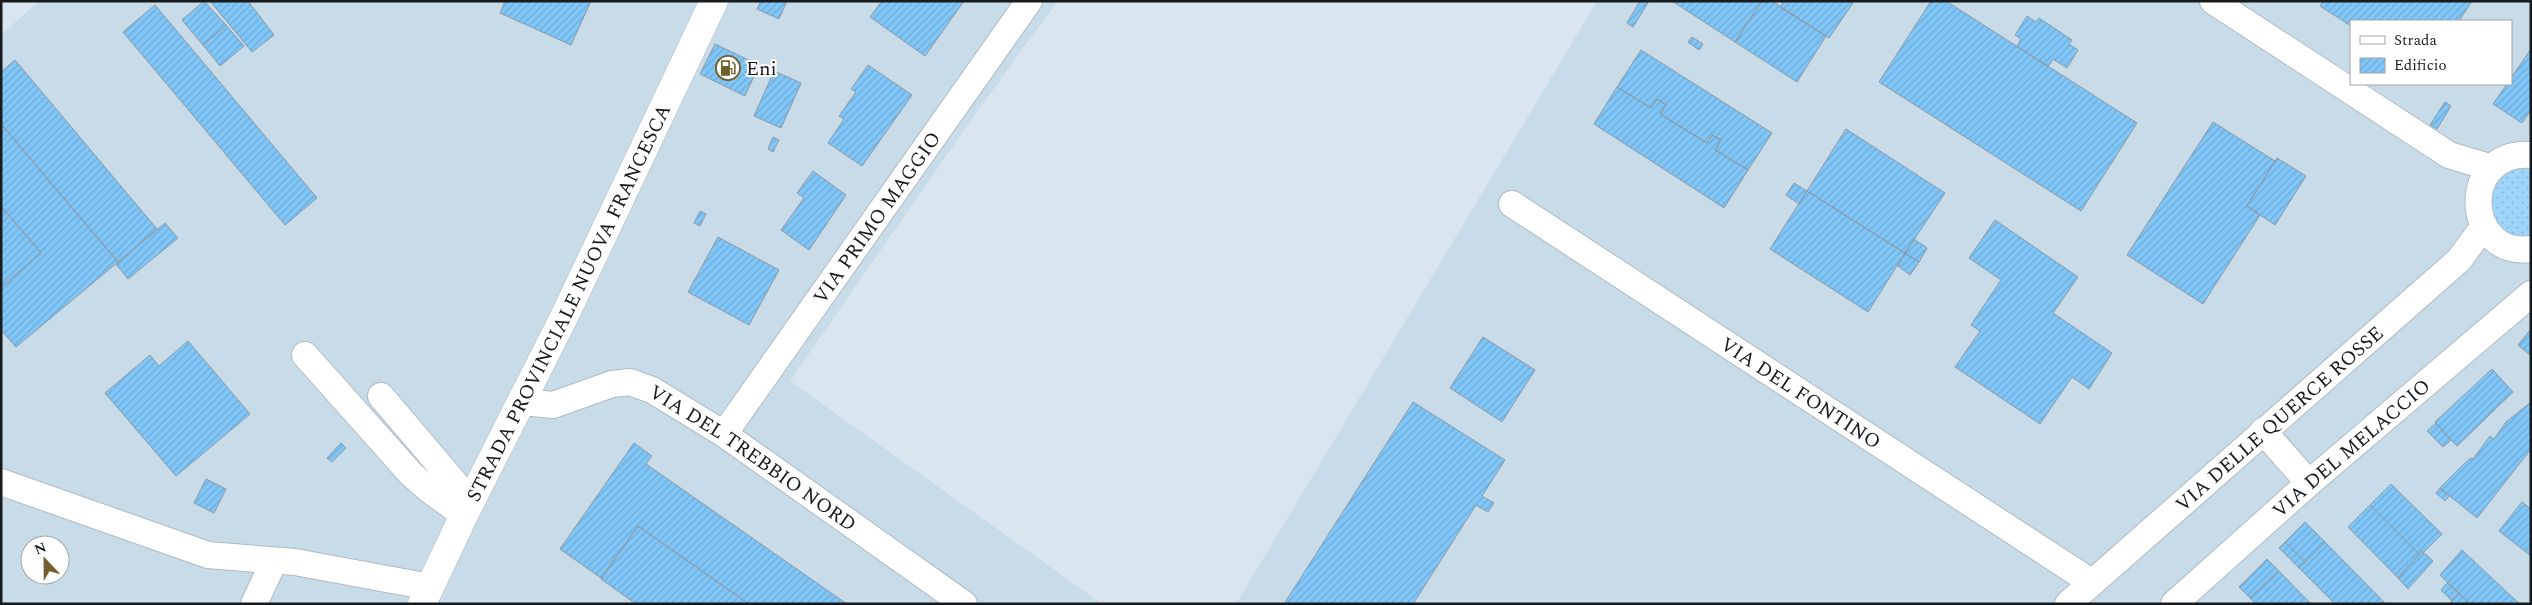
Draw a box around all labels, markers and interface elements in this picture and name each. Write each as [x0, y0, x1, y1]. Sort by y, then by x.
legend [2350, 20, 2512, 85]
text: Strada [2394, 29, 2437, 52]
place label: Eni [746, 54, 777, 84]
text: Edificio [2394, 54, 2447, 77]
fuel station icon: Eni [715, 55, 741, 81]
street label: STRADA PROVINCIALE NUOVA FRANCESCA [459, 99, 679, 507]
street label: VIA PRIMO MAGGIO [806, 126, 949, 310]
street label: VIA DELLE QUERCE ROSSE [2169, 319, 2390, 519]
street label: VIA DEL FONTINO [1714, 330, 1887, 457]
street label: VIA DEL MELACCIO [2266, 372, 2437, 525]
street label: VIA DEL TREBBIO NORD [643, 378, 862, 539]
north arrow [20, 535, 70, 585]
text: N [31, 537, 50, 560]

